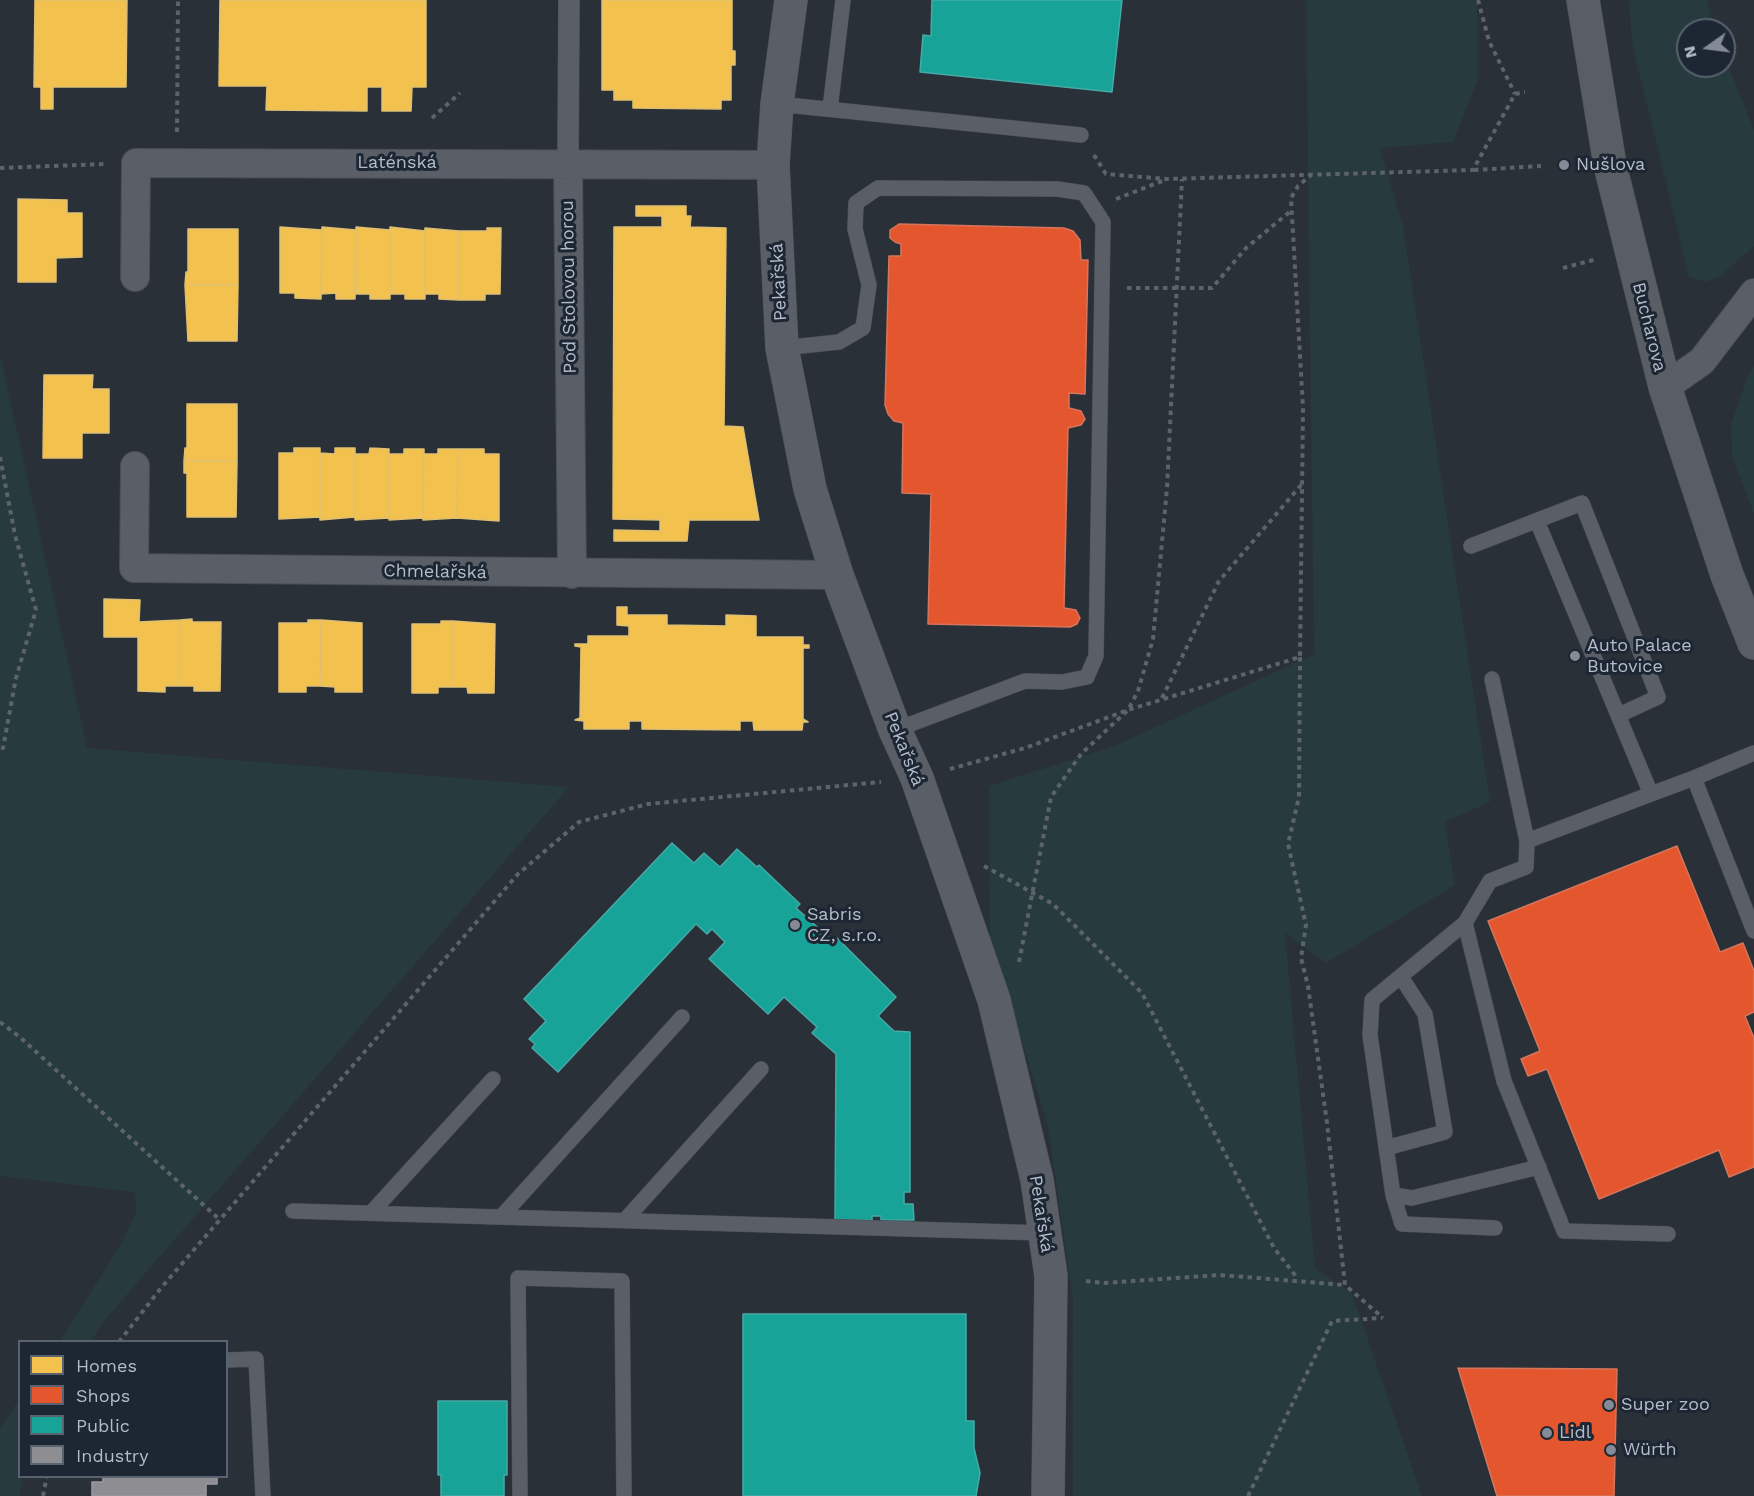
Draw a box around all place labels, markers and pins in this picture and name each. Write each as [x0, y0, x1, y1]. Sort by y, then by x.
place label: Nušlova [1576, 154, 1645, 176]
marker: Nušlova [1557, 158, 1571, 172]
place label: Auto Palace Butovice [1587, 635, 1692, 678]
marker: Auto Palace Butovice [1568, 649, 1582, 663]
place label: Sabris CZ, s.r.o. [807, 904, 881, 946]
marker: Sabris CZ, s.r.o. [788, 918, 802, 932]
place label: Super zoo [1621, 1394, 1710, 1416]
marker: Super zoo [1602, 1398, 1616, 1412]
place label: Lidl [1559, 1422, 1591, 1444]
marker: Lidl [1540, 1426, 1554, 1440]
place label: Würth [1623, 1439, 1677, 1461]
marker: Würth [1604, 1443, 1618, 1457]

